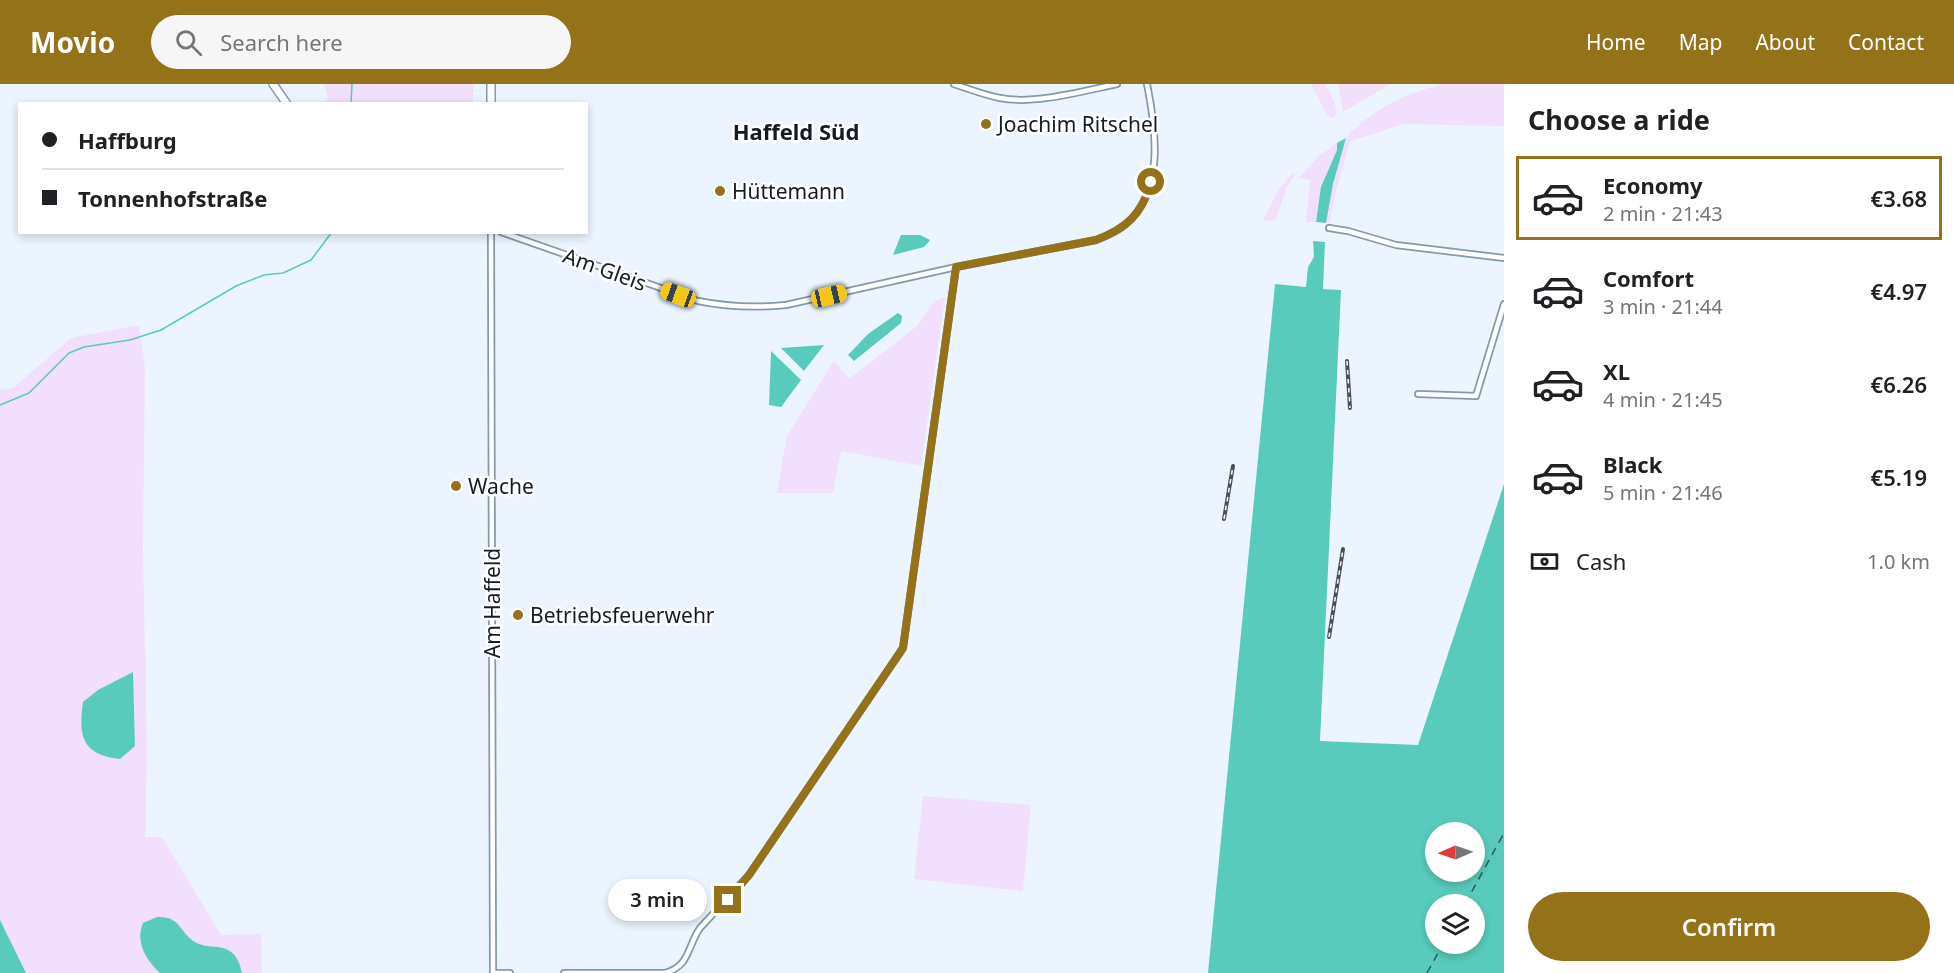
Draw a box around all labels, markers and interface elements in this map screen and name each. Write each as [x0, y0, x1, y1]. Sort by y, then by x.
search box [151, 15, 571, 69]
text: Movio [30, 23, 115, 61]
icon: search [172, 26, 205, 59]
text: Search here [220, 27, 343, 57]
text: Home [1586, 28, 1646, 56]
text: Map [1679, 28, 1722, 56]
text: About [1755, 28, 1815, 56]
text: Contact [1848, 28, 1924, 56]
text: Choose a ride [1528, 101, 1710, 138]
place label: Joachim Ritschel [996, 110, 1158, 138]
district label: Haffeld Süd [733, 116, 859, 146]
marker: Joachim Ritschel [979, 117, 993, 131]
text: Haffburg [78, 125, 177, 155]
route start [1137, 168, 1164, 195]
text: Economy [1603, 170, 1702, 200]
icon: car [1531, 171, 1585, 225]
place label: Hüttemann [732, 177, 845, 205]
text: Tonnenhofstraße [78, 183, 267, 213]
text: €3.68 [1871, 183, 1927, 213]
marker: Hüttemann [713, 184, 727, 198]
text: 2 min · 21:43 [1603, 200, 1723, 227]
street label: Am Gleis [560, 241, 650, 297]
text: Comfort [1603, 263, 1694, 293]
icon: car [1531, 264, 1585, 318]
text: €4.97 [1871, 276, 1927, 306]
car [658, 280, 698, 310]
car [809, 283, 849, 309]
text: 3 min · 21:44 [1603, 293, 1723, 320]
text: XL [1603, 356, 1630, 386]
icon: car [1531, 357, 1585, 411]
text: €6.26 [1871, 369, 1927, 399]
text: 4 min · 21:45 [1603, 386, 1723, 413]
text: Black [1603, 449, 1662, 479]
icon: car [1531, 450, 1585, 504]
text: €5.19 [1871, 462, 1927, 492]
place label: Wache [468, 472, 534, 500]
marker: Wache [449, 479, 463, 493]
text: 5 min · 21:46 [1603, 479, 1723, 506]
icon: cash [1528, 545, 1561, 578]
text: Cash [1576, 546, 1626, 576]
street label: Am Haffeld [478, 548, 506, 658]
text: 1.0 km [1867, 548, 1930, 575]
place label: Betriebsfeuerwehr [530, 601, 715, 629]
marker: Betriebsfeuerwehr [511, 608, 525, 622]
north arrow [1425, 822, 1485, 882]
map controls [1425, 822, 1485, 954]
callout: 3 min [608, 879, 707, 921]
text: 3 min [630, 886, 685, 913]
route end [714, 886, 741, 913]
button: Confirm [1528, 892, 1930, 961]
button: layers [1425, 894, 1485, 954]

